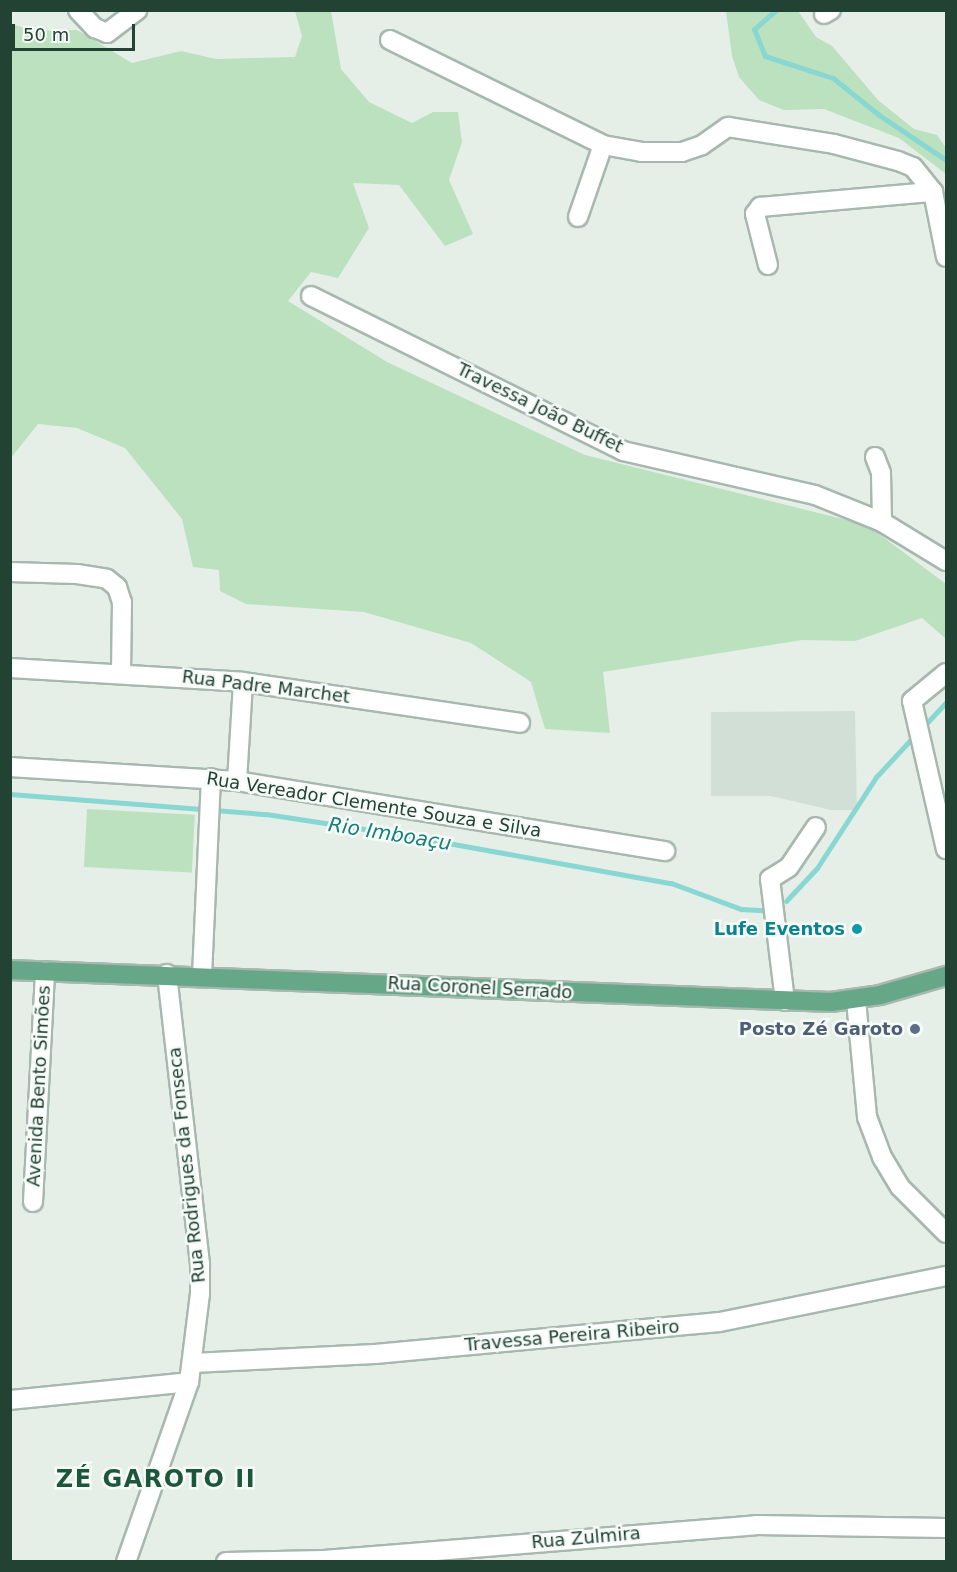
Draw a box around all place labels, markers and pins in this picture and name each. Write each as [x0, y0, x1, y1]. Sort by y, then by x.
place label: Lufe Eventos [714, 918, 845, 940]
marker: Lufe Eventos [850, 922, 864, 936]
place label: Posto Zé Garoto [739, 1018, 903, 1040]
marker: Posto Zé Garoto [908, 1022, 922, 1036]

